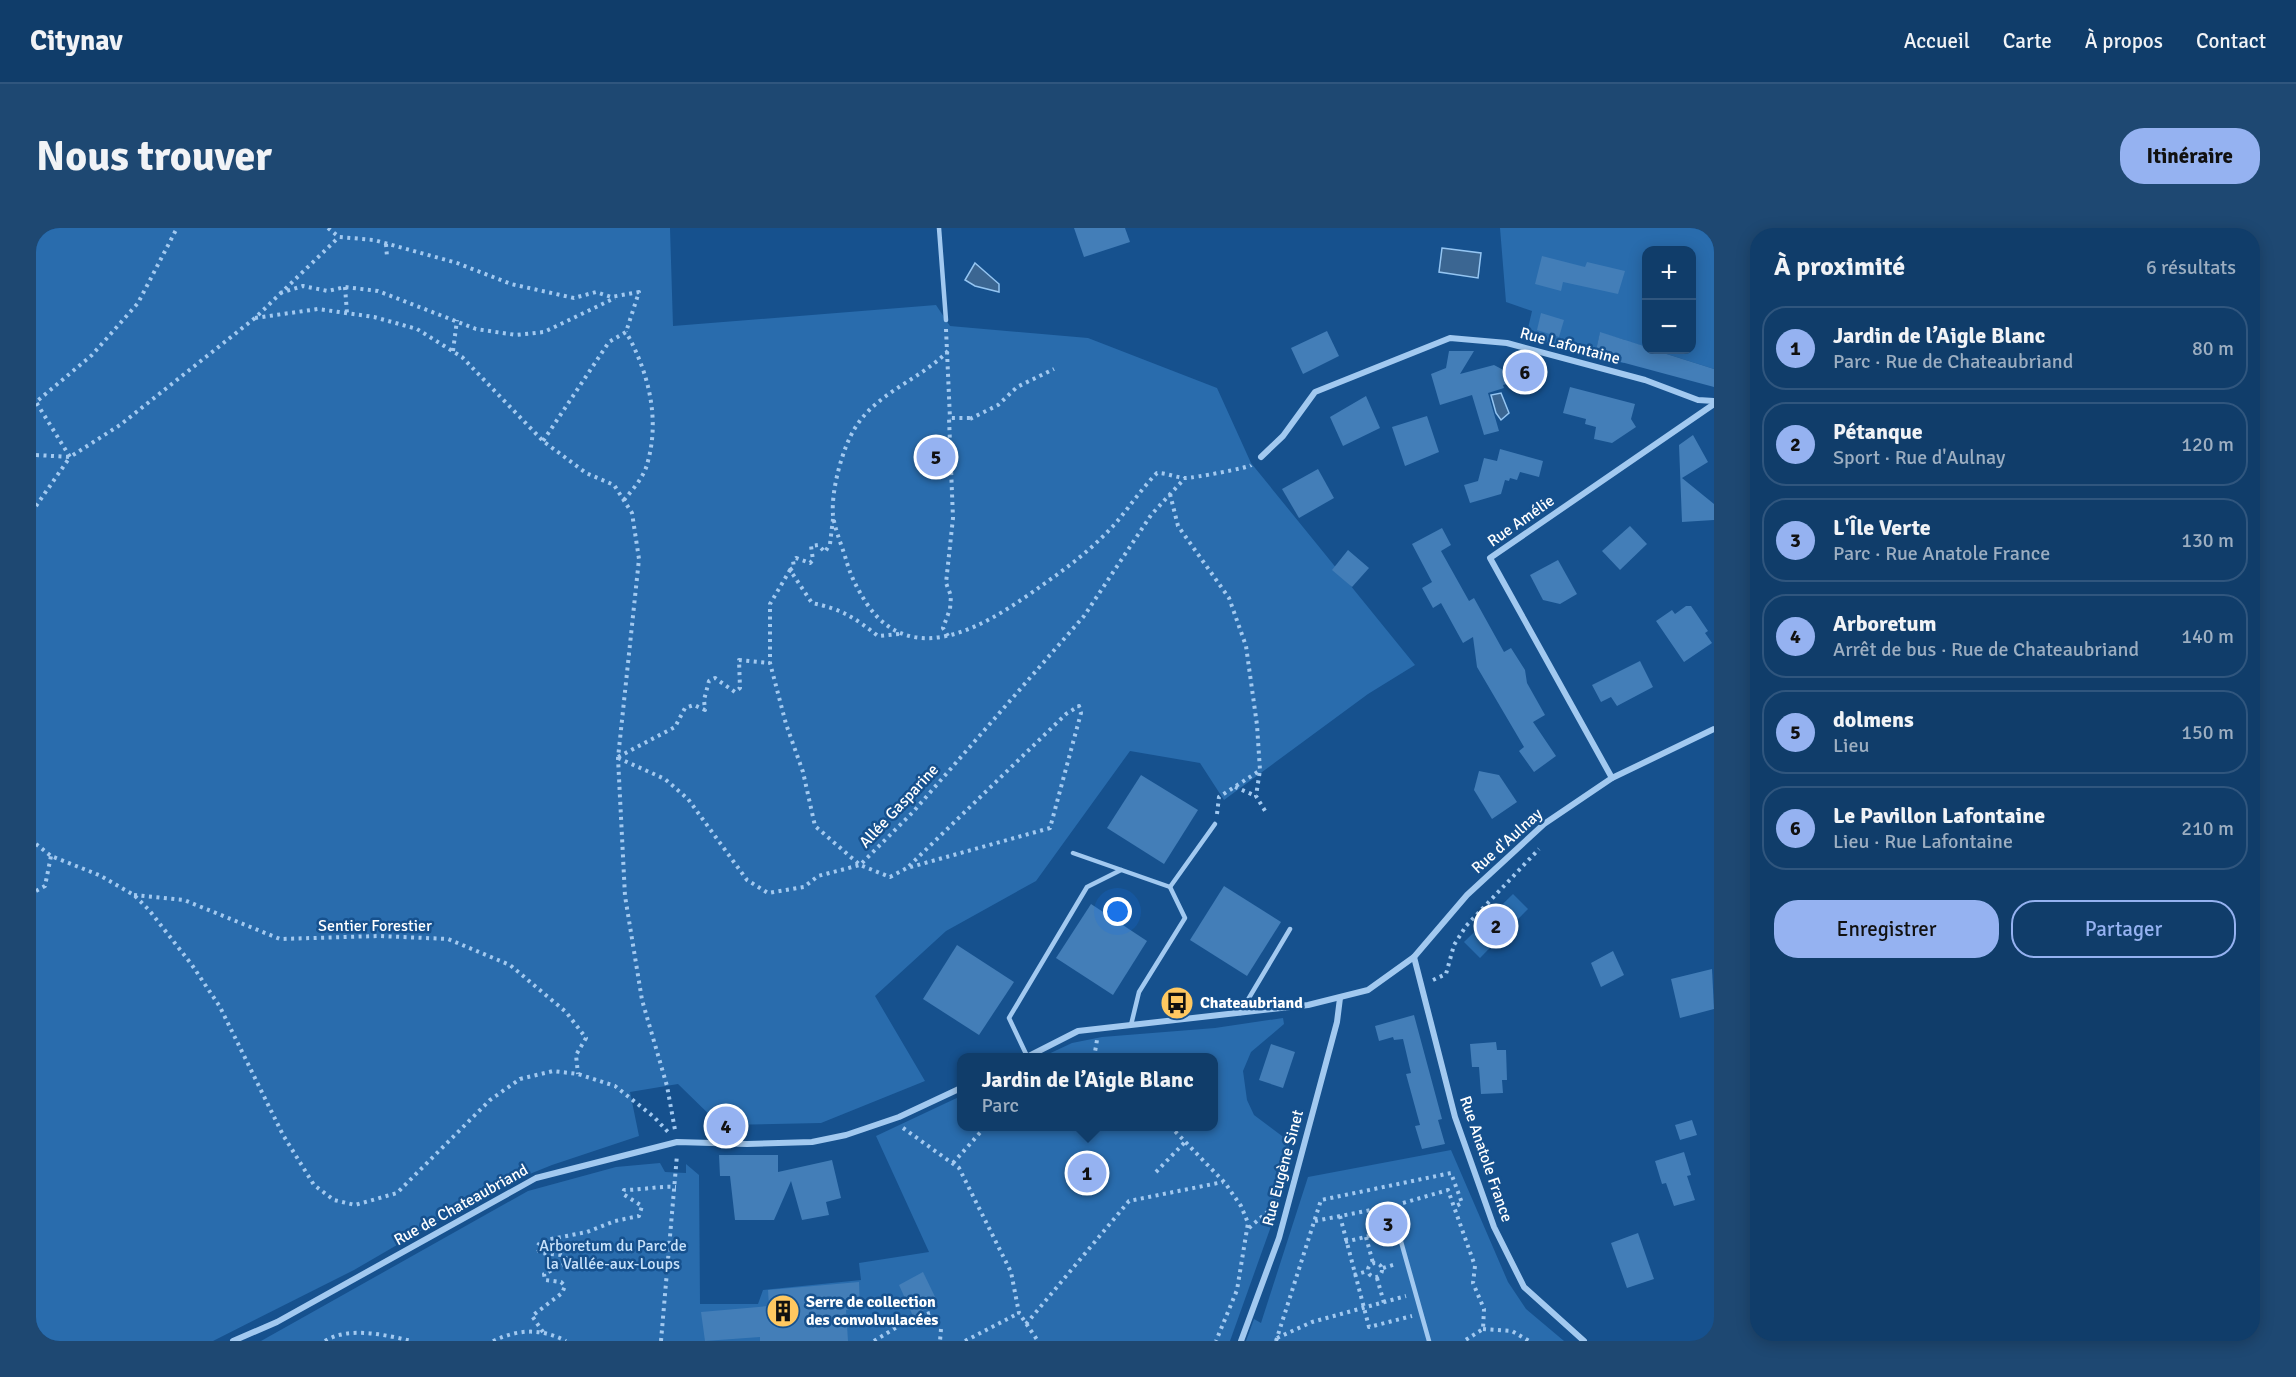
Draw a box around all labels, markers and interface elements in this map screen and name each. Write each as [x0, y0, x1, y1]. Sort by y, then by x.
text: Citynav [30, 24, 123, 58]
text: Accueil [1904, 28, 1970, 54]
text: Carte [2003, 28, 2052, 54]
text: À propos [2085, 28, 2163, 54]
text: Contact [2196, 28, 2266, 54]
button: Itinéraire [2120, 128, 2260, 184]
text: Nous trouver [36, 131, 272, 182]
map controls [1642, 246, 1696, 354]
button: + [1642, 246, 1696, 300]
text: À proximité [1774, 251, 1905, 283]
text: 6 résultats [2146, 255, 2236, 280]
button: − [1642, 300, 1696, 354]
text: Jardin de l’Aigle Blanc [1833, 322, 2045, 349]
street label: Rue Lafontaine [1518, 323, 1622, 369]
text: 1 [1790, 336, 1801, 361]
text: 80 m [2192, 336, 2234, 361]
text: Parc · Rue de Chateaubriand [1833, 349, 2073, 374]
pin: 6 [1506, 350, 1544, 394]
text: Pétanque [1833, 418, 1923, 445]
text: 2 [1790, 432, 1801, 457]
text: 120 m [2181, 432, 2234, 457]
pin: 5 [916, 434, 956, 480]
text: Sport · Rue d'Aulnay [1833, 445, 2005, 470]
street label: Rue Amélie [1484, 491, 1558, 551]
text: L'Île Verte [1833, 514, 1931, 541]
text: 3 [1790, 528, 1801, 553]
text: 130 m [2181, 528, 2234, 553]
text: Parc · Rue Anatole France [1833, 541, 2050, 566]
text: Arboretum [1833, 610, 1936, 637]
text: 4 [1790, 624, 1801, 649]
text: 140 m [2181, 624, 2234, 649]
text: Arrêt de bus · Rue de Chateaubriand [1833, 637, 2139, 662]
text: dolmens [1833, 706, 1914, 733]
text: 5 [1790, 720, 1801, 745]
text: 150 m [2181, 720, 2234, 745]
text: Lieu [1833, 733, 1869, 758]
street label: Allée Gasparine [855, 760, 943, 852]
text: Le Pavillon Lafontaine [1833, 802, 2045, 829]
street label: Rue d'Aulnay [1467, 804, 1547, 878]
text: 6 [1790, 816, 1801, 841]
text: 210 m [2181, 816, 2234, 841]
text: Lieu · Rue Lafontaine [1833, 829, 2013, 854]
your location [1103, 897, 1132, 926]
button: Enregistrer [1774, 900, 1999, 958]
button: Partager [2011, 900, 2236, 958]
pin: 2 [1476, 904, 1516, 948]
street label: Sentier Forestier [318, 916, 432, 936]
bus stop icon: Chateaubriand [1159, 985, 1195, 1021]
place label: Chateaubriand [1200, 993, 1303, 1013]
popup [957, 1053, 1218, 1131]
text: Jardin de l’Aigle Blanc [981, 1066, 1194, 1093]
text: Parc [981, 1093, 1019, 1118]
street label: Rue Anatole France [1455, 1093, 1517, 1225]
pin: 4 [706, 1104, 746, 1148]
street label: Rue Eugène Sinet [1258, 1107, 1308, 1228]
pin: 1 [1068, 1150, 1106, 1196]
street label: Rue de Chateaubriand [390, 1160, 532, 1250]
pin: 3 [1368, 1202, 1408, 1246]
park label: Arboretum du Parc de la Vallée-aux-Loups [539, 1236, 687, 1274]
place label: Serre de collection des convolvulacées [806, 1292, 938, 1330]
building icon: Serre de collection des convolvulacées [765, 1293, 801, 1329]

